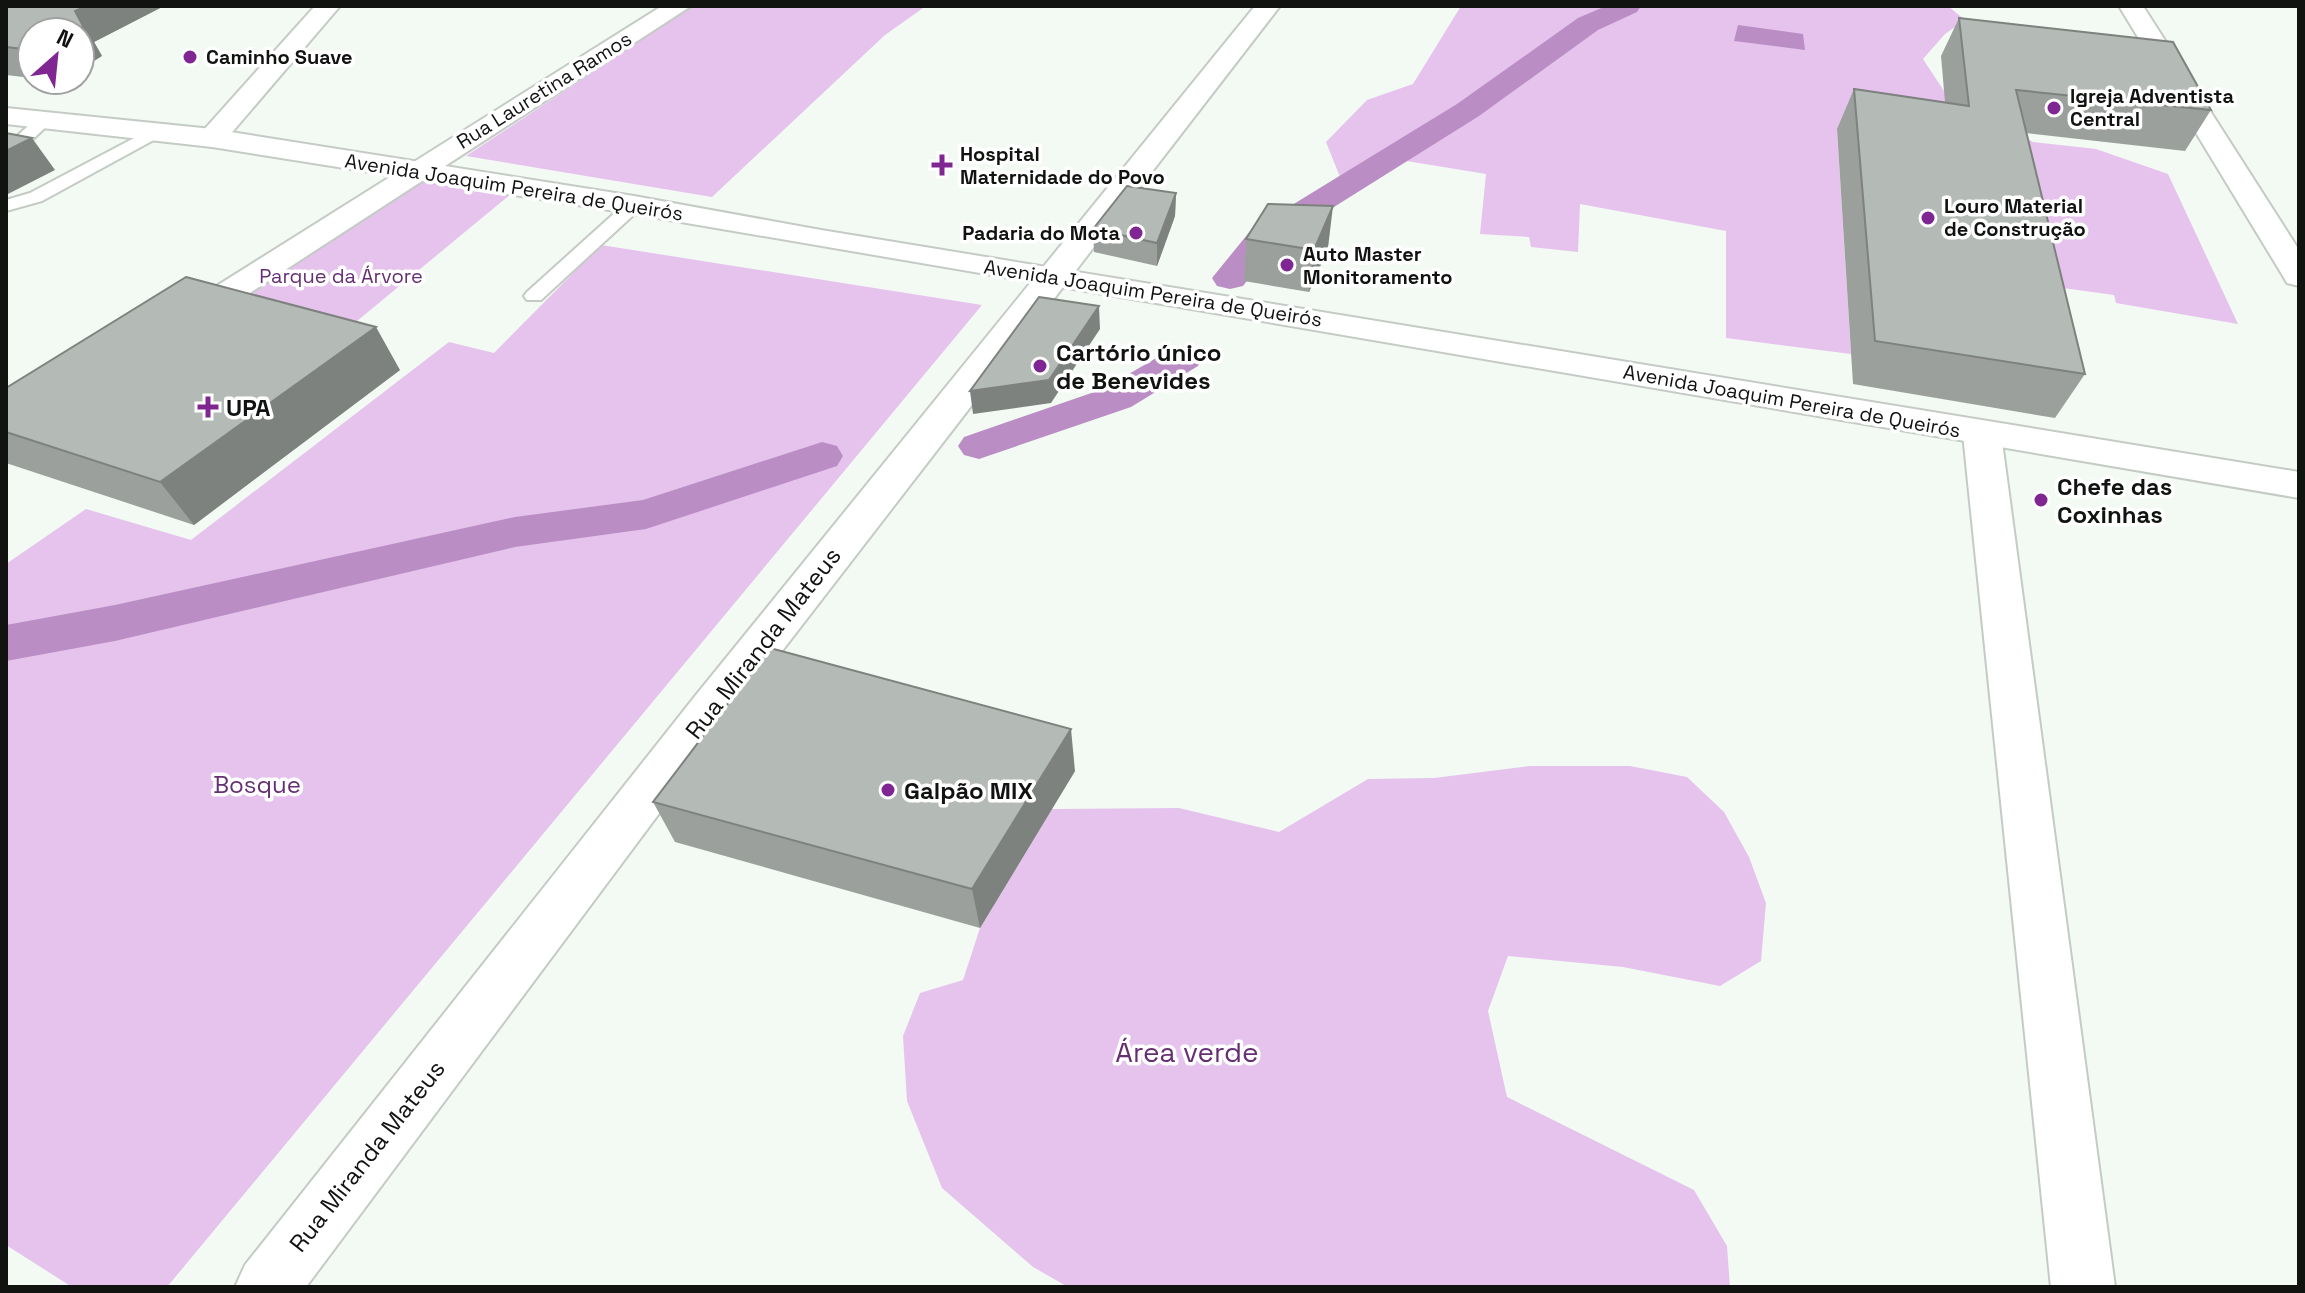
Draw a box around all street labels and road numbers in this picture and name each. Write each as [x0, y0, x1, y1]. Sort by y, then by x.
street label: Rua Lauretina Ramos [452, 26, 636, 154]
street label: Avenida Joaquim Pereira de Queirós [343, 147, 685, 227]
street label: Avenida Joaquim Pereira de Queirós [982, 253, 1324, 333]
street label: Avenida Joaquim Pereira de Queirós [1621, 359, 1963, 443]
street label: Rua Miranda Mateus [678, 541, 848, 745]
street label: Rua Miranda Mateus [282, 1054, 452, 1258]

